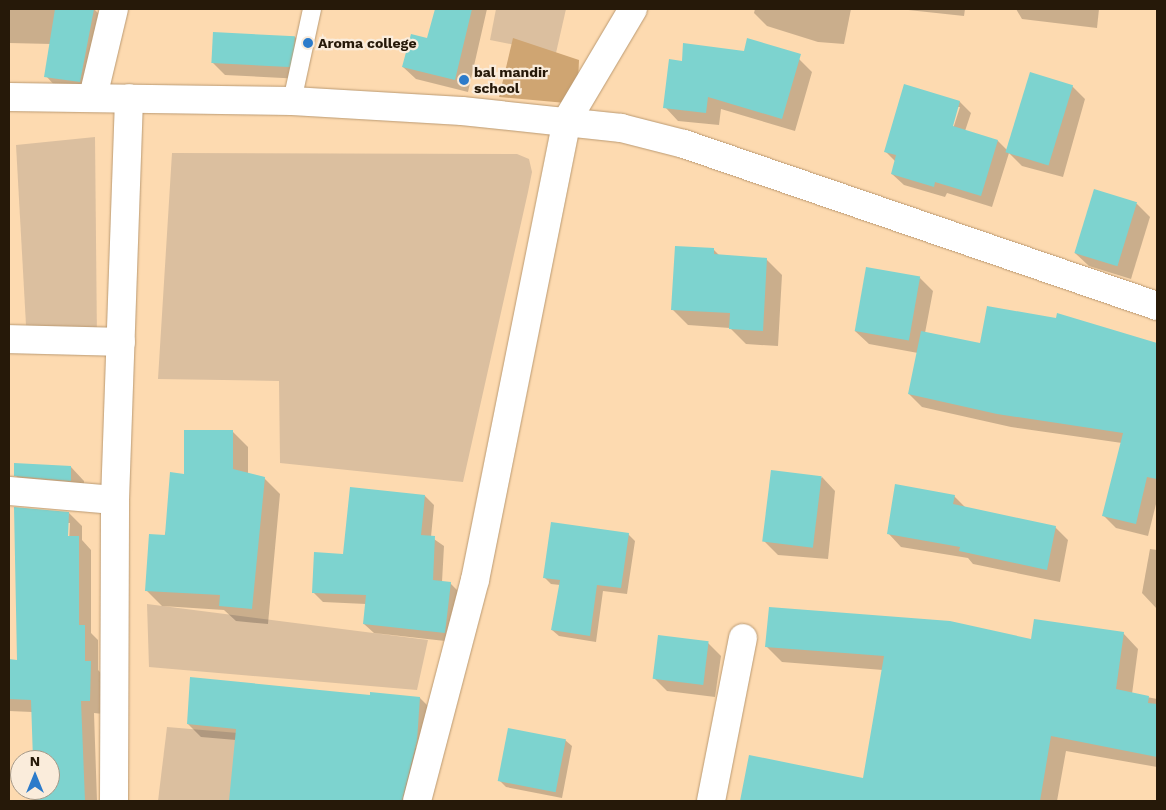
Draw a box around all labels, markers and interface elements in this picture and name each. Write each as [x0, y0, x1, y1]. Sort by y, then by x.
place label: Aroma college [318, 35, 417, 51]
marker: Aroma college [302, 37, 314, 49]
place label: bal mandir school [474, 64, 548, 96]
marker: bal mandir school [458, 74, 470, 86]
north arrow [10, 750, 60, 800]
text: N [30, 753, 40, 769]

